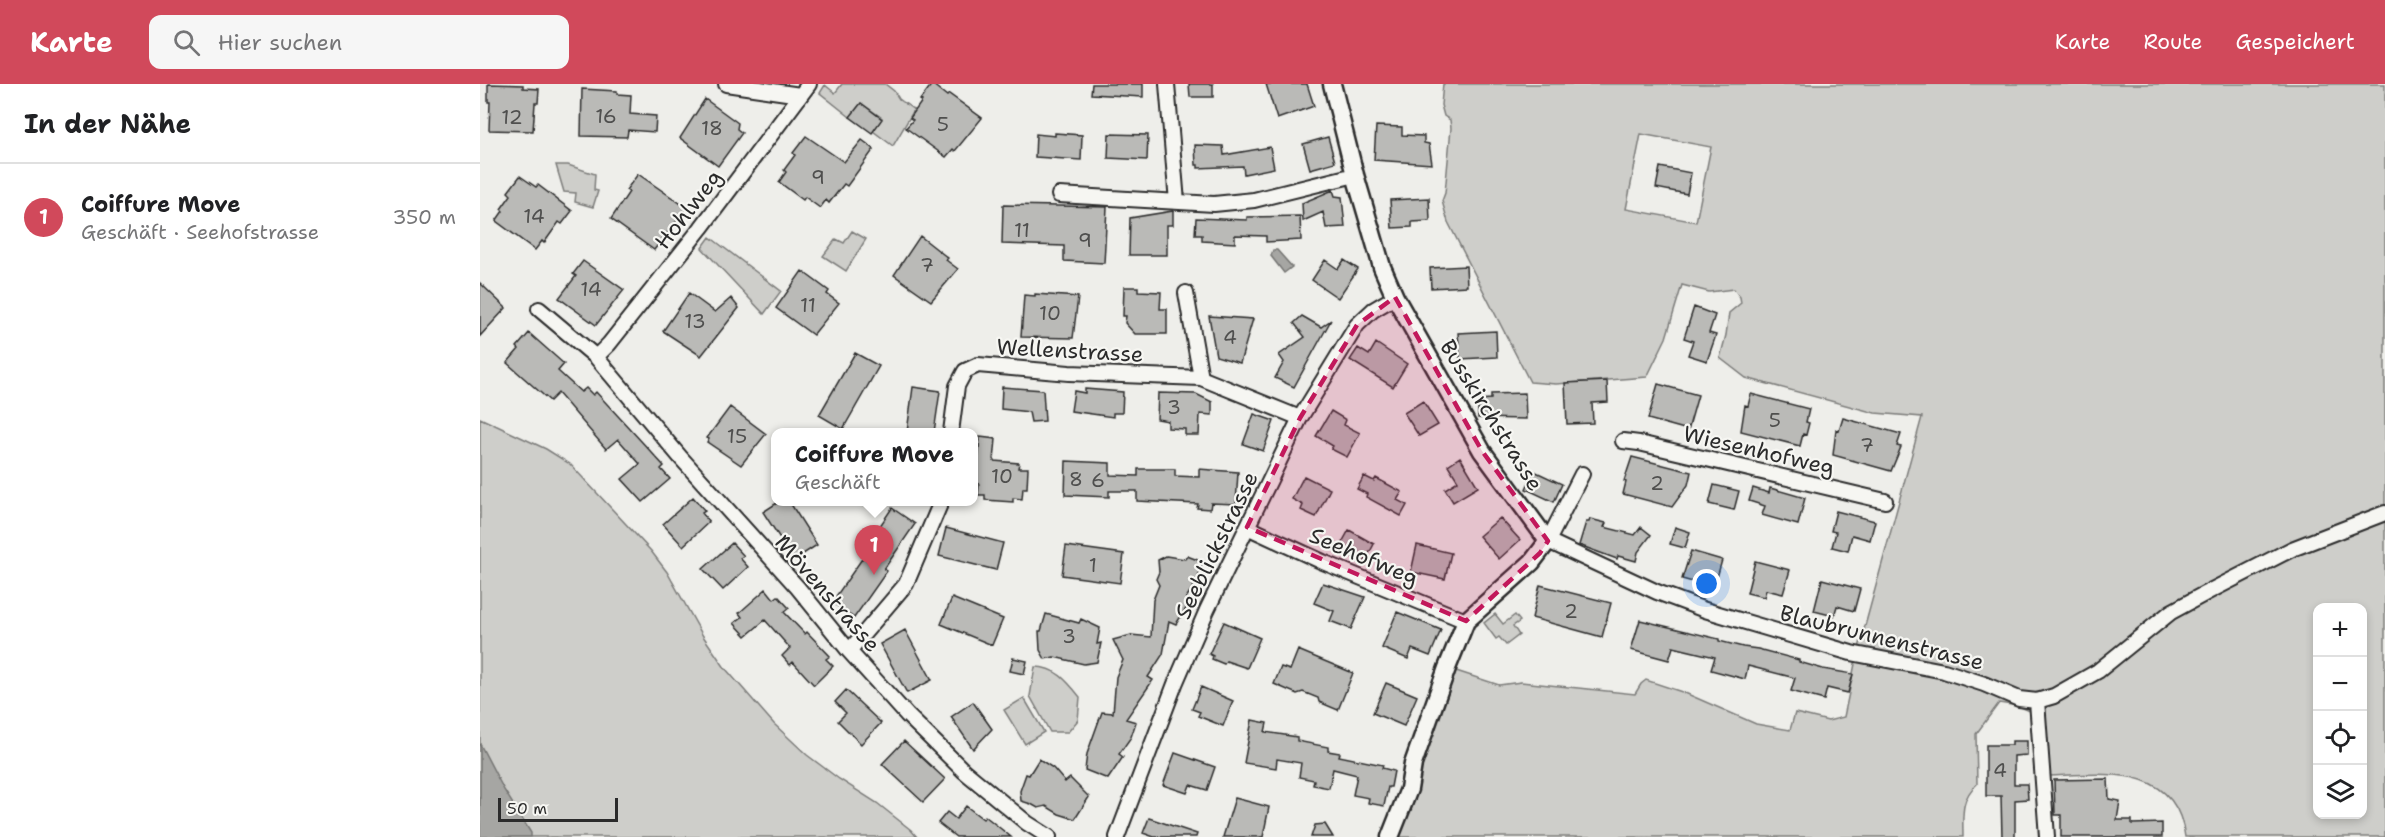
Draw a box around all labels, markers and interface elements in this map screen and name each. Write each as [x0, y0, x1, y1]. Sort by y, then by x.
search box [149, 15, 569, 69]
text: Karte [30, 23, 113, 61]
icon: search [170, 26, 203, 59]
text: Hier suchen [218, 28, 342, 57]
text: Karte [2055, 28, 2110, 56]
text: Route [2143, 28, 2202, 56]
text: Gespeichert [2235, 28, 2355, 56]
house number: 16 [595, 103, 617, 129]
house number: 12 [501, 104, 523, 130]
text: In der Nähe [24, 106, 191, 141]
house number: 5 [937, 111, 949, 137]
house number: 18 [701, 115, 723, 141]
street label: Hohlweg [648, 164, 729, 255]
house number: 9 [811, 164, 825, 190]
text: Coiffure Move [81, 190, 240, 219]
house number: 14 [523, 203, 545, 229]
text: 1 [39, 204, 48, 230]
text: 350 m [392, 204, 456, 230]
house number: 11 [1014, 217, 1030, 243]
text: Geschäft · Seehofstrasse [81, 219, 319, 245]
house number: 9 [1078, 227, 1092, 253]
house number: 7 [920, 252, 934, 278]
house number: 14 [580, 276, 602, 302]
house number: 11 [800, 292, 816, 318]
house number: 10 [1039, 300, 1061, 326]
house number: 13 [684, 308, 706, 334]
house number: 4 [1223, 324, 1237, 350]
street label: Wellenstrasse [996, 332, 1144, 369]
street label: Busskirchstrasse [1433, 334, 1550, 496]
house number: 3 [1167, 394, 1181, 420]
house number: 5 [1769, 407, 1781, 433]
street label: Wiesenhofweg [1680, 419, 1837, 482]
house number: 15 [727, 423, 747, 449]
popup [771, 428, 978, 506]
house number: 7 [1860, 432, 1874, 458]
text: Coiffure Move [795, 440, 954, 469]
house number: 10 [991, 463, 1013, 489]
house number: 8 [1069, 466, 1083, 492]
house number: 6 [1091, 467, 1105, 493]
street label: Seeblickstrasse [1168, 467, 1265, 624]
text: Geschäft [795, 469, 881, 495]
house number: 2 [1650, 470, 1664, 496]
street label: Seehofweg [1305, 521, 1423, 592]
pin: 1 [854, 526, 894, 575]
street label: Mövenstrasse [768, 528, 887, 658]
house number: 1 [1089, 552, 1097, 578]
your location [1692, 569, 1721, 598]
house number: 2 [1564, 598, 1578, 624]
street label: Blaubrunnenstrasse [1777, 598, 1987, 677]
map controls [2313, 603, 2367, 819]
button: + [2313, 603, 2367, 657]
house number: 3 [1062, 623, 1076, 649]
button: − [2313, 657, 2367, 711]
button: locate [2313, 711, 2367, 765]
house number: 4 [1993, 757, 2007, 783]
button: layers [2313, 765, 2367, 819]
scale bar [498, 795, 618, 822]
text: 50 m [507, 798, 547, 819]

